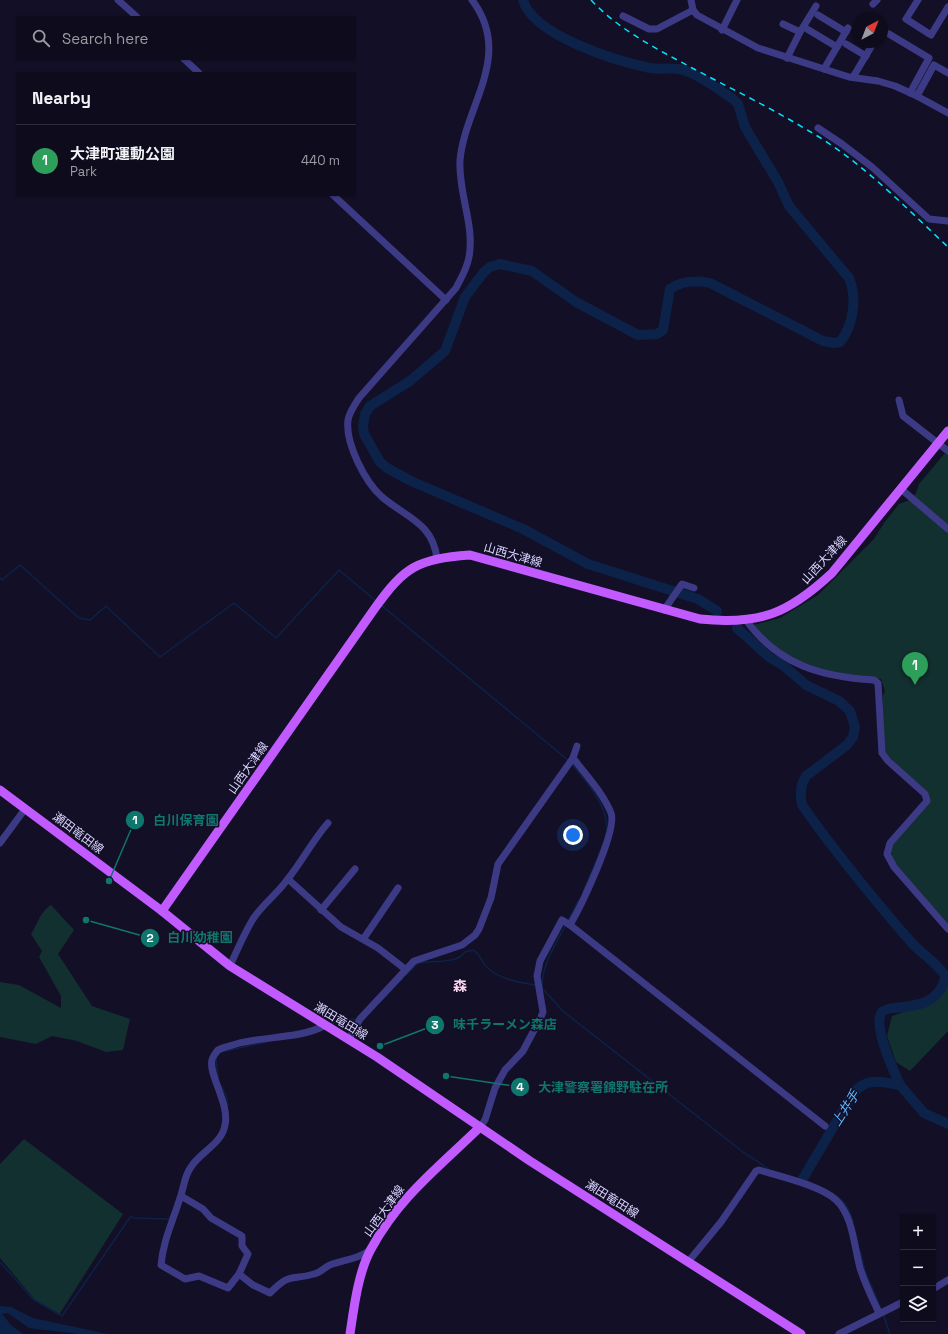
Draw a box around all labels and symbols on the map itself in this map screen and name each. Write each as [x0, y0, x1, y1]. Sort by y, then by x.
north arrow [852, 12, 888, 48]
street label: 山西大津線 [798, 533, 850, 587]
street label: 山西大津線 [482, 539, 544, 571]
pin: 1 [902, 652, 928, 685]
street label: 山西大津線 [224, 739, 272, 797]
callout: 白川保育園 [125, 807, 226, 832]
street label: 瀬田竜田線 [49, 809, 107, 857]
text: 1 [132, 812, 138, 828]
text: 白川保育園 [153, 812, 219, 829]
your location [563, 825, 583, 845]
callout: 白川幼稚園 [140, 925, 241, 950]
text: 白川幼稚園 [167, 929, 233, 946]
text: 2 [146, 930, 154, 946]
district label: 森 [453, 977, 467, 995]
street label: 瀬田竜田線 [311, 999, 371, 1043]
callout: 味千ラーメン森店 [425, 1012, 565, 1037]
text: 味千ラーメン森店 [453, 1016, 557, 1033]
text: 3 [431, 1017, 439, 1033]
callout: 大津警察署錦野駐在所 [510, 1075, 676, 1100]
text: 4 [516, 1079, 524, 1095]
text: 大津警察署錦野駐在所 [538, 1079, 668, 1096]
water label: 上井手 [828, 1086, 864, 1129]
street label: 瀬田竜田線 [582, 1176, 642, 1222]
street label: 山西大津線 [360, 1182, 408, 1240]

